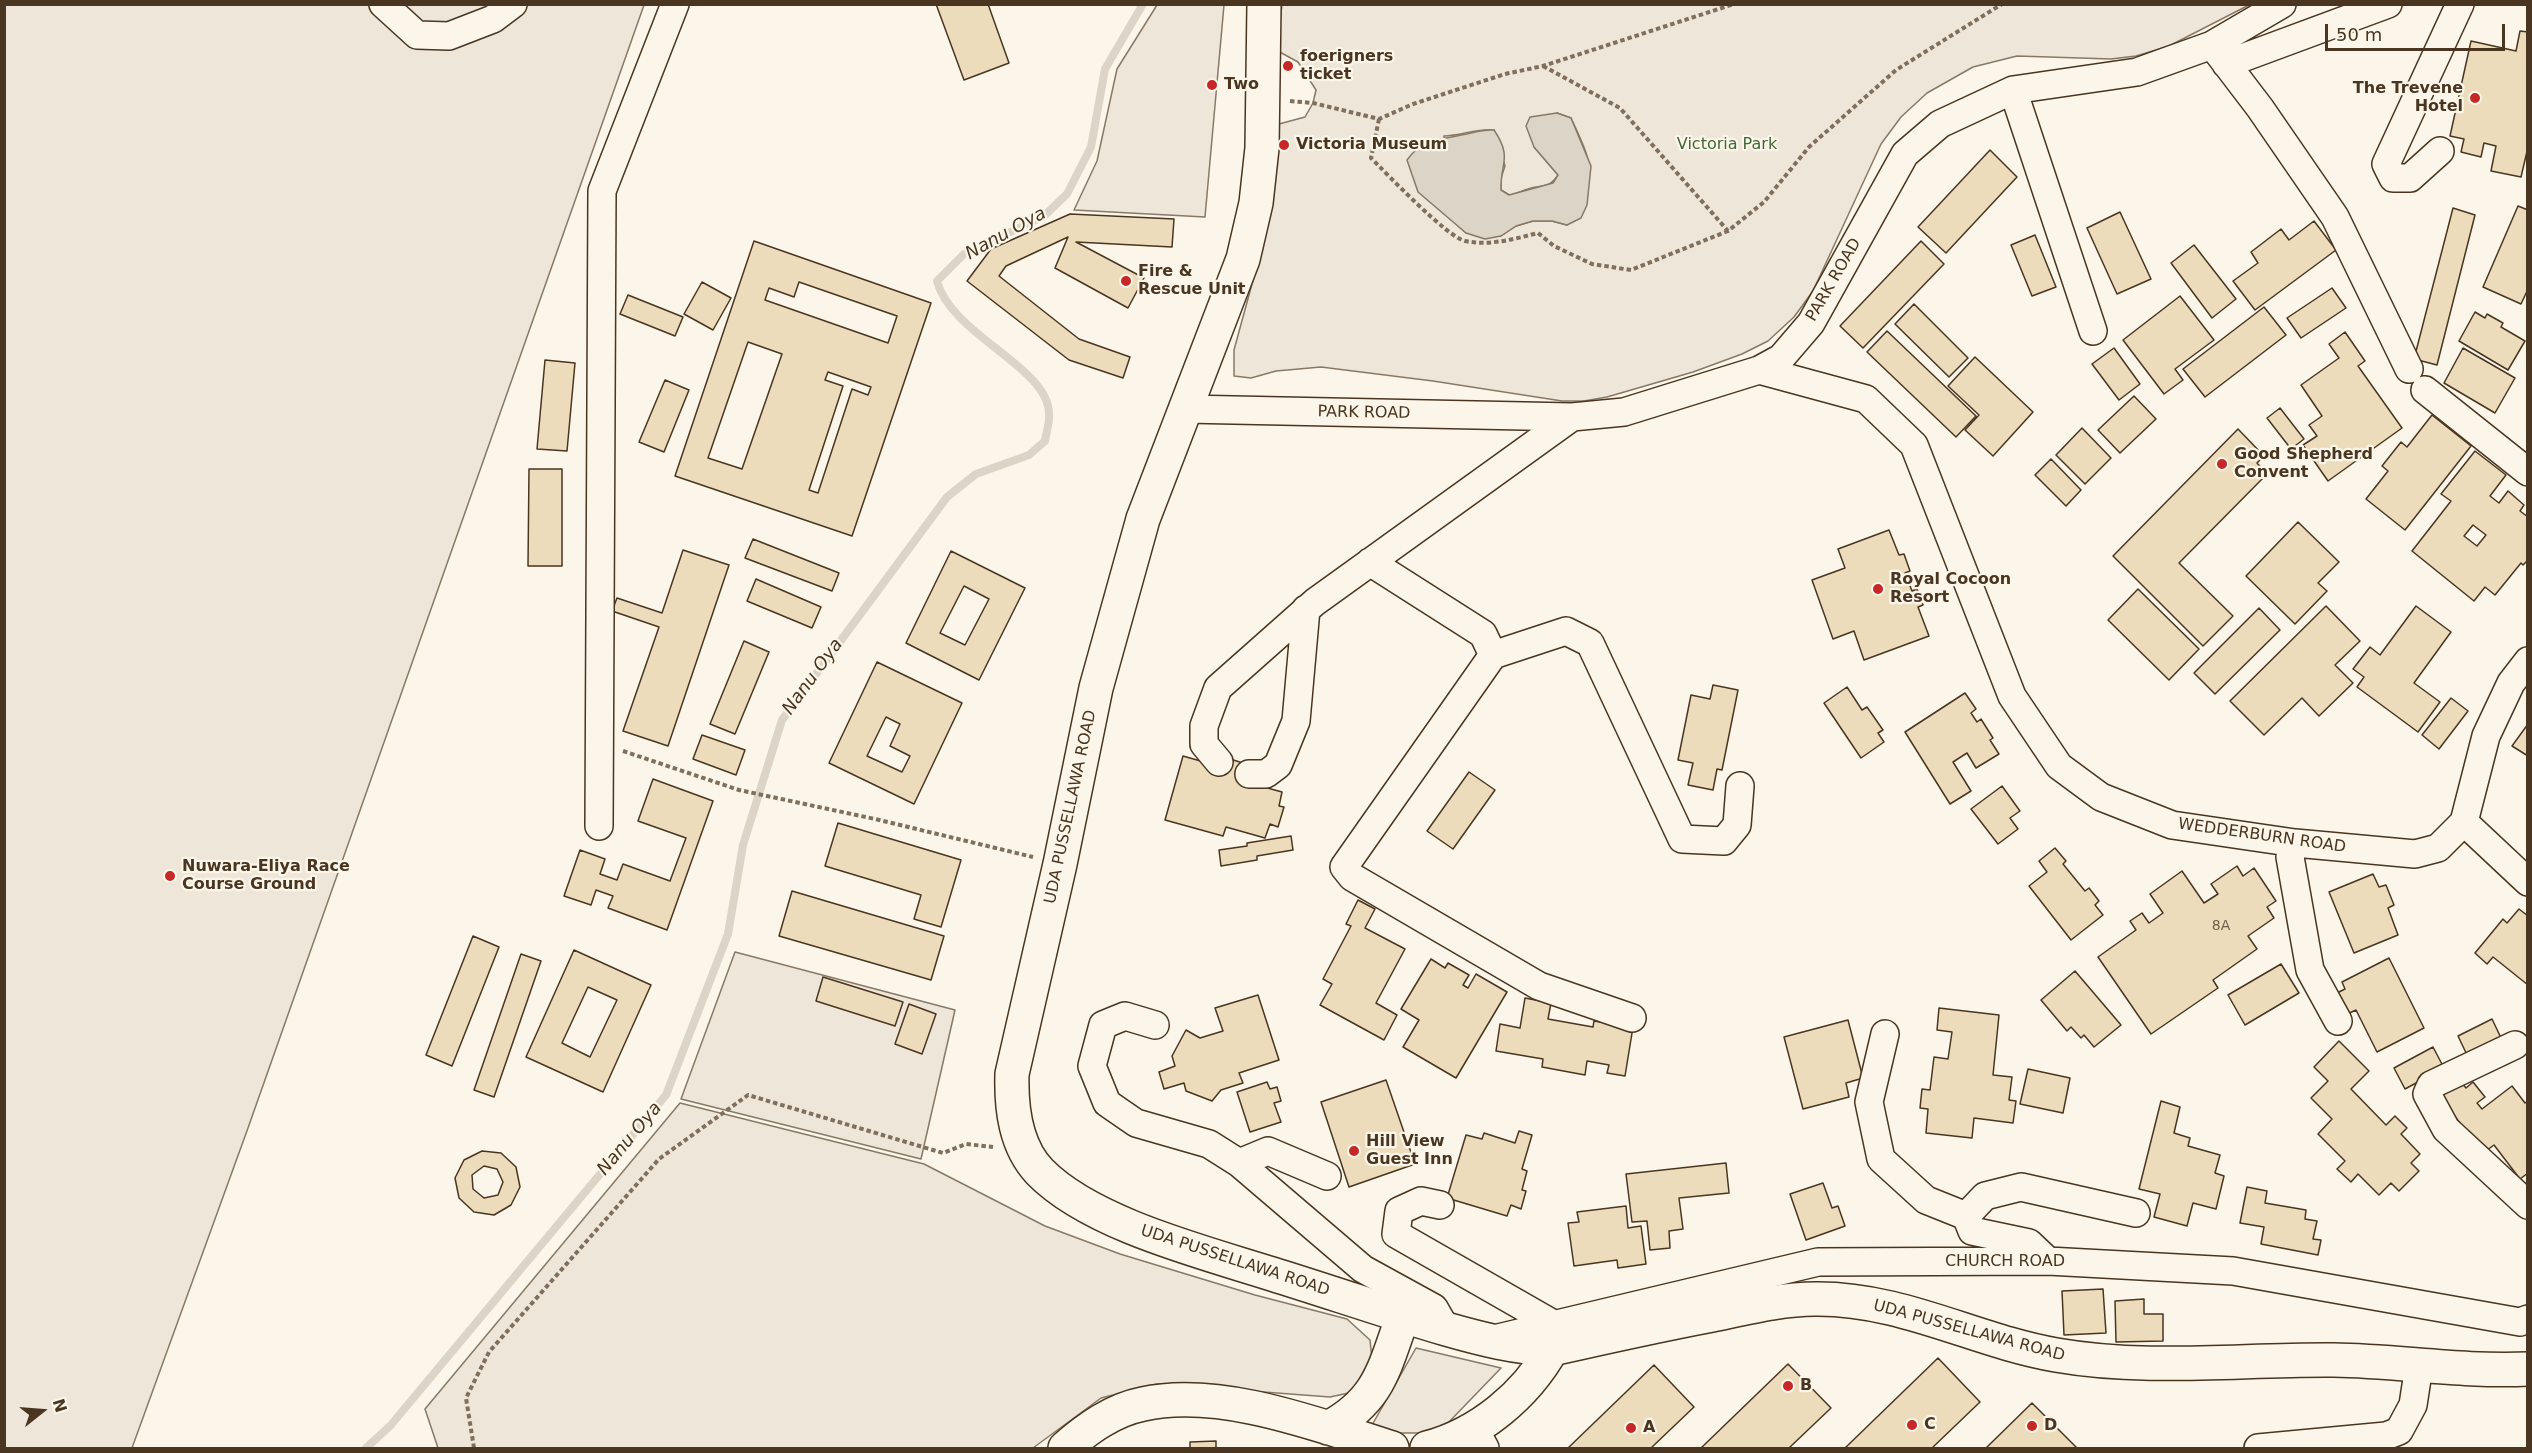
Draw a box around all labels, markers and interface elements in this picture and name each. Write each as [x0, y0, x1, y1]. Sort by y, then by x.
scale bar [2328, 12, 2508, 50]
text: 50 m [2336, 24, 2382, 45]
place label: foerigners ticket [1300, 47, 1393, 85]
marker: foerigners ticket [1281, 59, 1295, 73]
place label: Two [1224, 75, 1259, 95]
marker: Two [1205, 78, 1219, 92]
place label: The Trevene Hotel [2353, 79, 2463, 117]
marker: The Trevene Hotel [2468, 91, 2482, 105]
place label: Victoria Museum [1296, 135, 1447, 155]
park label: Victoria Park [1677, 135, 1777, 155]
marker: Victoria Museum [1277, 138, 1291, 152]
water label: Nanu Oya [962, 203, 1050, 265]
street label: PARK ROAD [1802, 235, 1866, 325]
place label: Fire & Rescue Unit [1138, 262, 1246, 300]
marker: Fire & Rescue Unit [1119, 274, 1133, 288]
street label: PARK ROAD [1317, 403, 1411, 423]
place label: Good Shepherd Convent [2234, 445, 2373, 483]
marker: Good Shepherd Convent [2215, 457, 2229, 471]
place label: Royal Cocoon Resort [1890, 570, 2011, 608]
marker: Royal Cocoon Resort [1871, 582, 1885, 596]
water label: Nanu Oya [778, 635, 848, 719]
street label: UDA PUSSELLAWA ROAD [1041, 708, 1101, 906]
street label: WEDDERBURN ROAD [2177, 815, 2347, 857]
place label: Nuwara-Eliya Race Course Ground [182, 857, 350, 895]
marker: Nuwara-Eliya Race Course Ground [163, 869, 177, 883]
house number: 8A [2212, 918, 2230, 934]
water label: Nanu Oya [593, 1098, 667, 1180]
place label: Hill View Guest Inn [1366, 1132, 1453, 1170]
marker: Hill View Guest Inn [1347, 1144, 1361, 1158]
street label: UDA PUSSELLAWA ROAD [1138, 1221, 1332, 1301]
street label: CHURCH ROAD [1945, 1252, 2065, 1272]
street label: UDA PUSSELLAWA ROAD [1871, 1296, 2067, 1366]
place label: B [1800, 1376, 1812, 1396]
marker: B [1781, 1379, 1795, 1393]
north arrow [12, 1381, 72, 1441]
text: N [49, 1396, 71, 1415]
place label: C [1924, 1415, 1936, 1435]
place label: D [2044, 1416, 2057, 1436]
place label: A [1643, 1418, 1655, 1438]
marker: C [1905, 1418, 1919, 1432]
marker: D [2025, 1419, 2039, 1433]
marker: A [1624, 1421, 1638, 1435]

